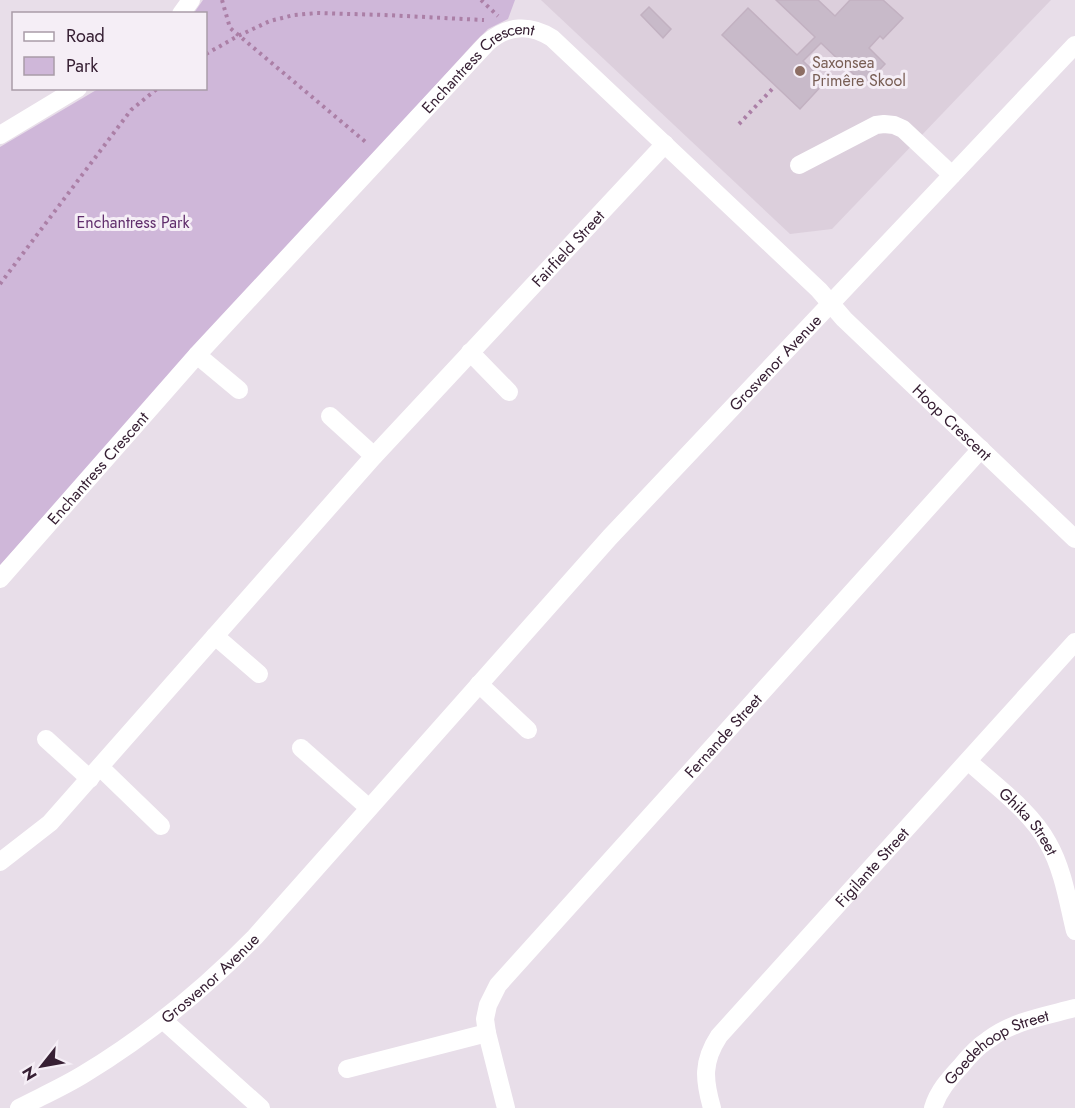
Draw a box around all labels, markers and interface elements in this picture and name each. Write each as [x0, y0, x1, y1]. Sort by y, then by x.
legend [12, 12, 207, 90]
street label: Enchantress Crescent [416, 17, 537, 119]
text: Road [66, 23, 105, 49]
place label: Saxonsea Primêre Skool [812, 51, 906, 92]
text: Park [66, 53, 98, 79]
marker: Saxonsea Primêre Skool [793, 64, 807, 78]
street label: Fairfield Street [526, 205, 610, 292]
park label: Enchantress Park [77, 211, 190, 234]
street label: Grosvenor Avenue [724, 309, 827, 416]
street label: Hoop Crescent [907, 379, 997, 466]
street label: Enchantress Crescent [42, 407, 154, 530]
street label: Fernande Street [679, 689, 767, 783]
street label: Ghika Street [994, 782, 1064, 859]
street label: Figilante Street [830, 822, 914, 912]
street label: Grosvenor Avenue [156, 928, 265, 1029]
street label: Goedehoop Street [938, 1004, 1051, 1090]
north arrow [12, 1036, 72, 1096]
text: N [16, 1062, 43, 1085]

